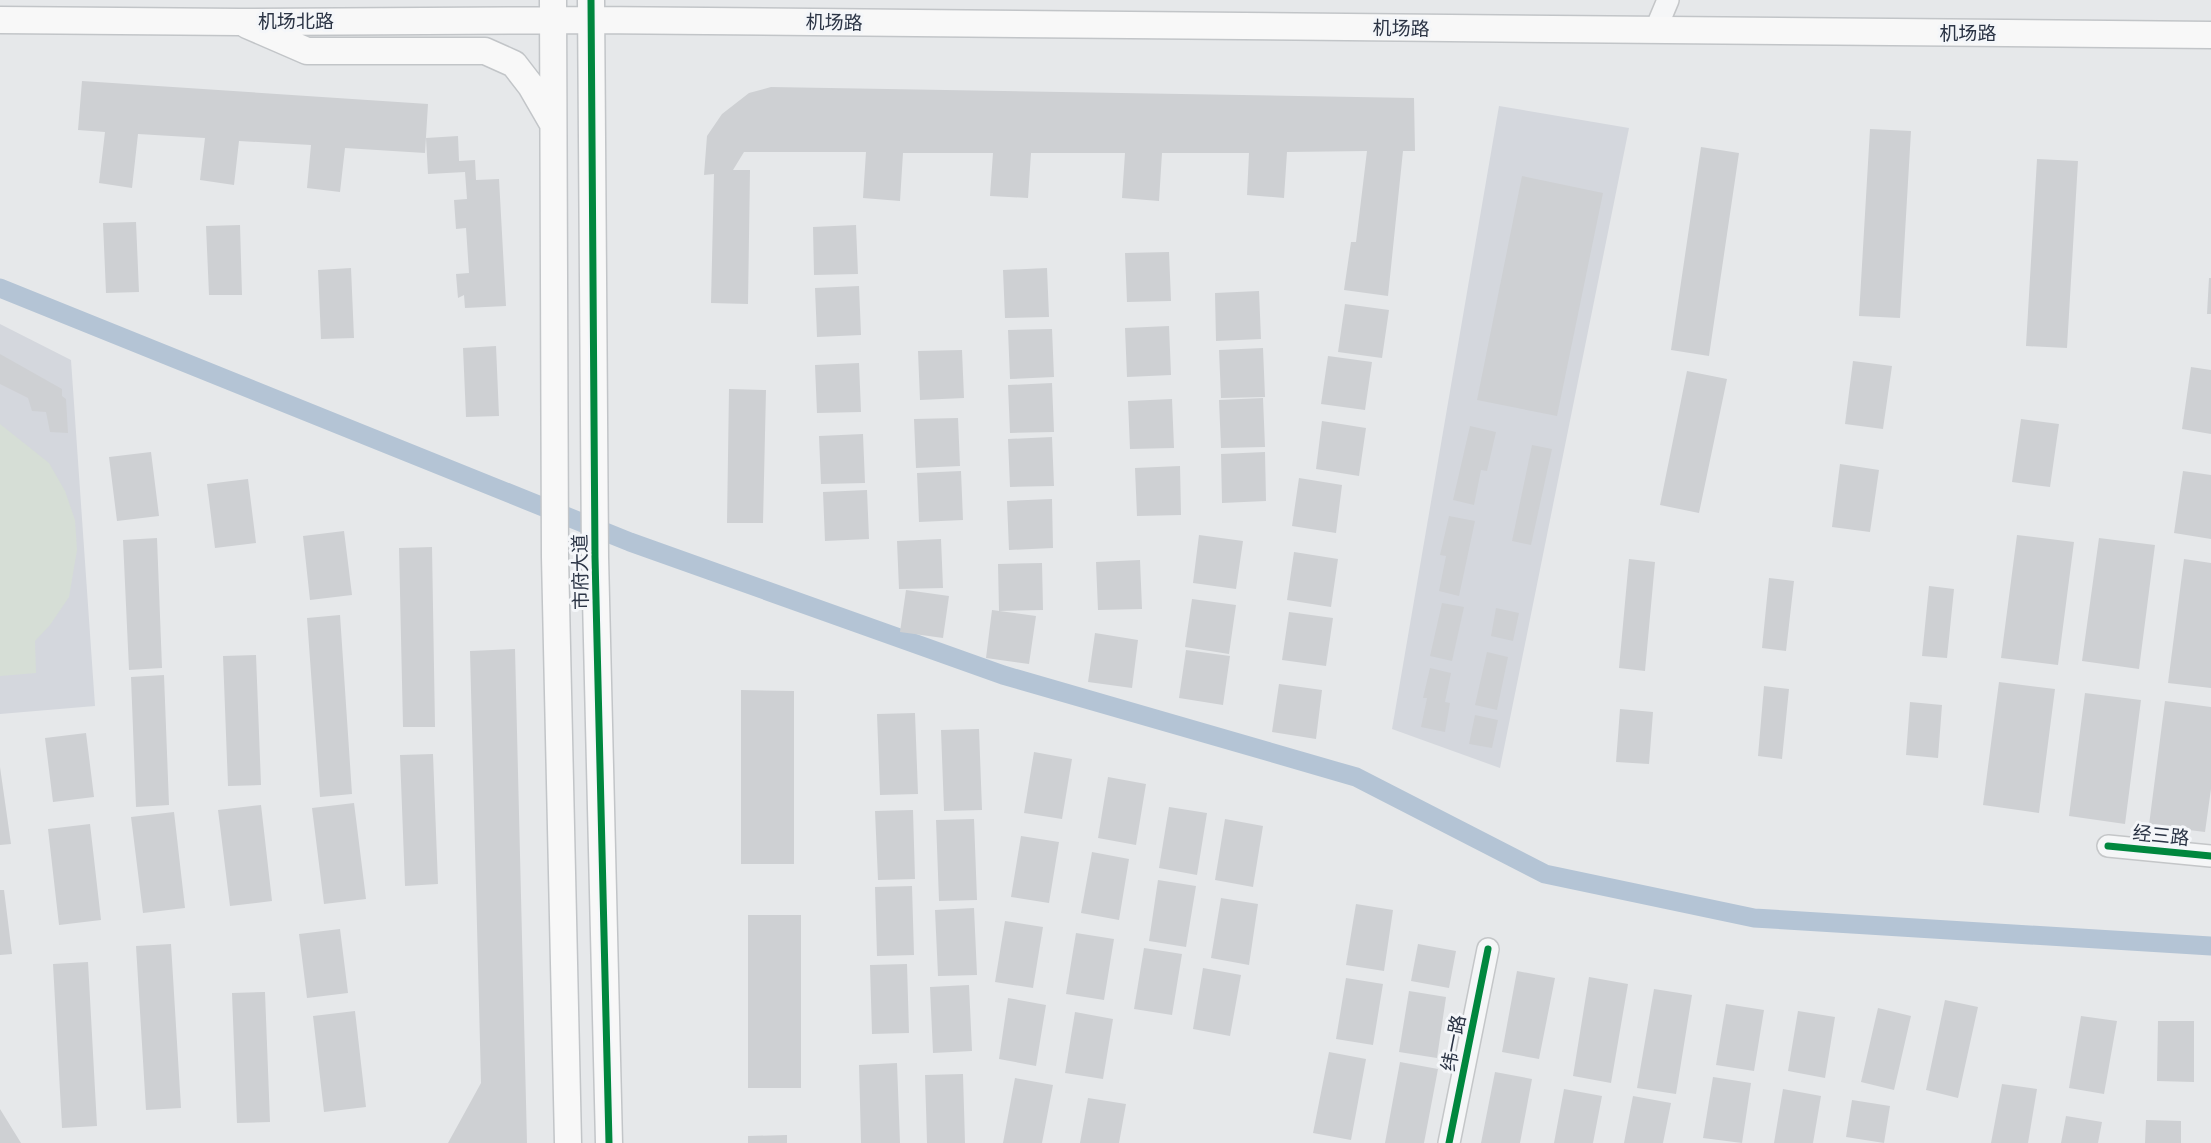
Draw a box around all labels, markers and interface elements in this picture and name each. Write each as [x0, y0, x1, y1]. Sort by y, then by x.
street label: 机场北路 [258, 10, 334, 32]
street label: 机场路 [805, 11, 863, 33]
street label: 机场路 [1372, 17, 1430, 39]
street label: 机场路 [1939, 22, 1997, 44]
street label: 市府大道 [568, 534, 592, 610]
street label: 经三路 [2131, 821, 2191, 849]
street label: 纬一路 [1437, 1013, 1469, 1073]

